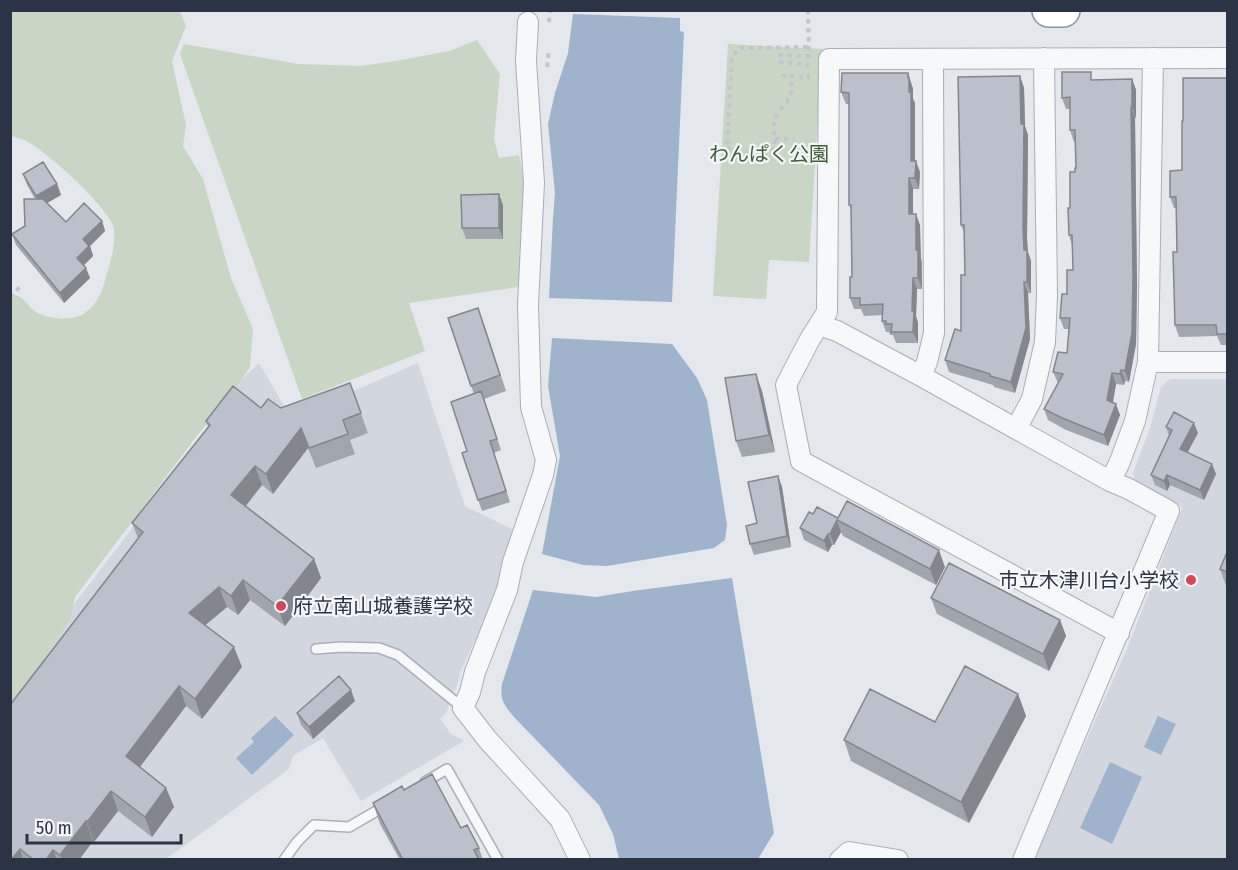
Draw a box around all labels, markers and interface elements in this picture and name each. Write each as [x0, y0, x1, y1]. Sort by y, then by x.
park label: わんぱく公園 [709, 142, 829, 166]
place label: 市立木津川台小学校 [999, 568, 1179, 592]
marker: 市立木津川台小学校 [1184, 573, 1198, 587]
place label: 府立南山城養護学校 [293, 594, 473, 618]
marker: 府立南山城養護学校 [274, 599, 288, 613]
scale bar [27, 807, 182, 845]
text: 50 m [36, 817, 72, 839]

